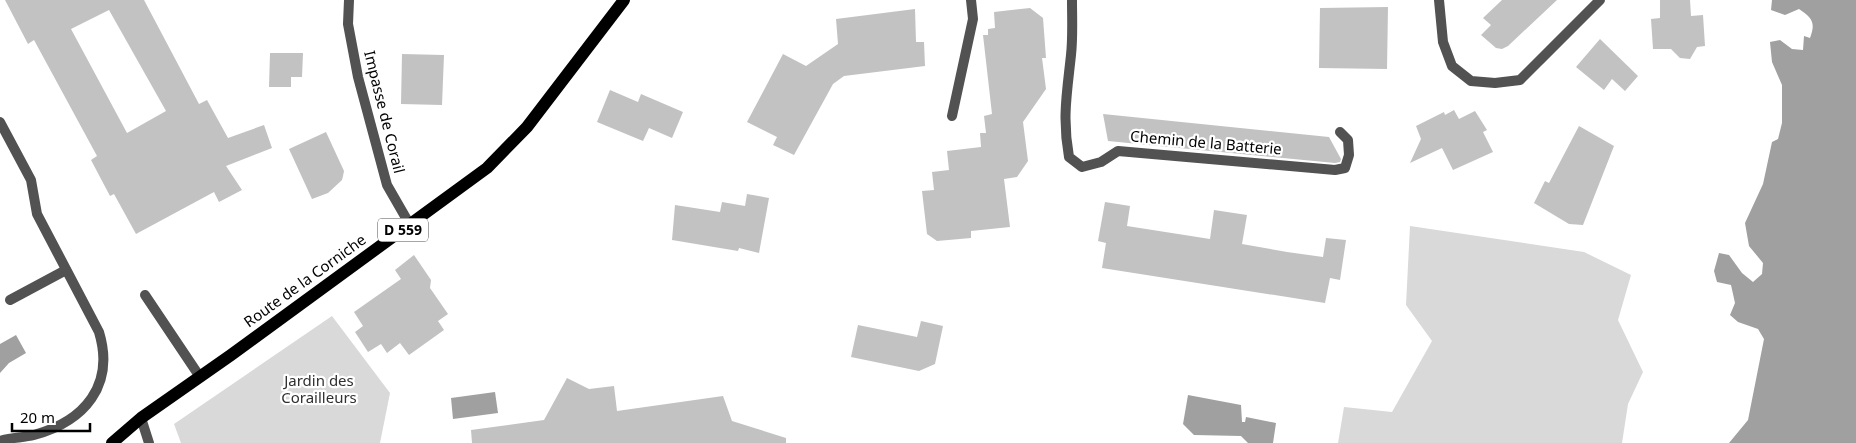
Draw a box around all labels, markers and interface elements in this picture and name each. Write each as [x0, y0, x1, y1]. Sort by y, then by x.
street label: Impasse de Corail [360, 48, 410, 175]
street label: Chemin de la Batterie [1129, 125, 1283, 159]
road number: D 559 [378, 218, 428, 242]
street label: Route de la Corniche [239, 229, 369, 331]
park label: Jardin des Corailleurs [281, 370, 357, 407]
scale bar [12, 400, 90, 432]
text: 20 m [20, 407, 55, 427]

